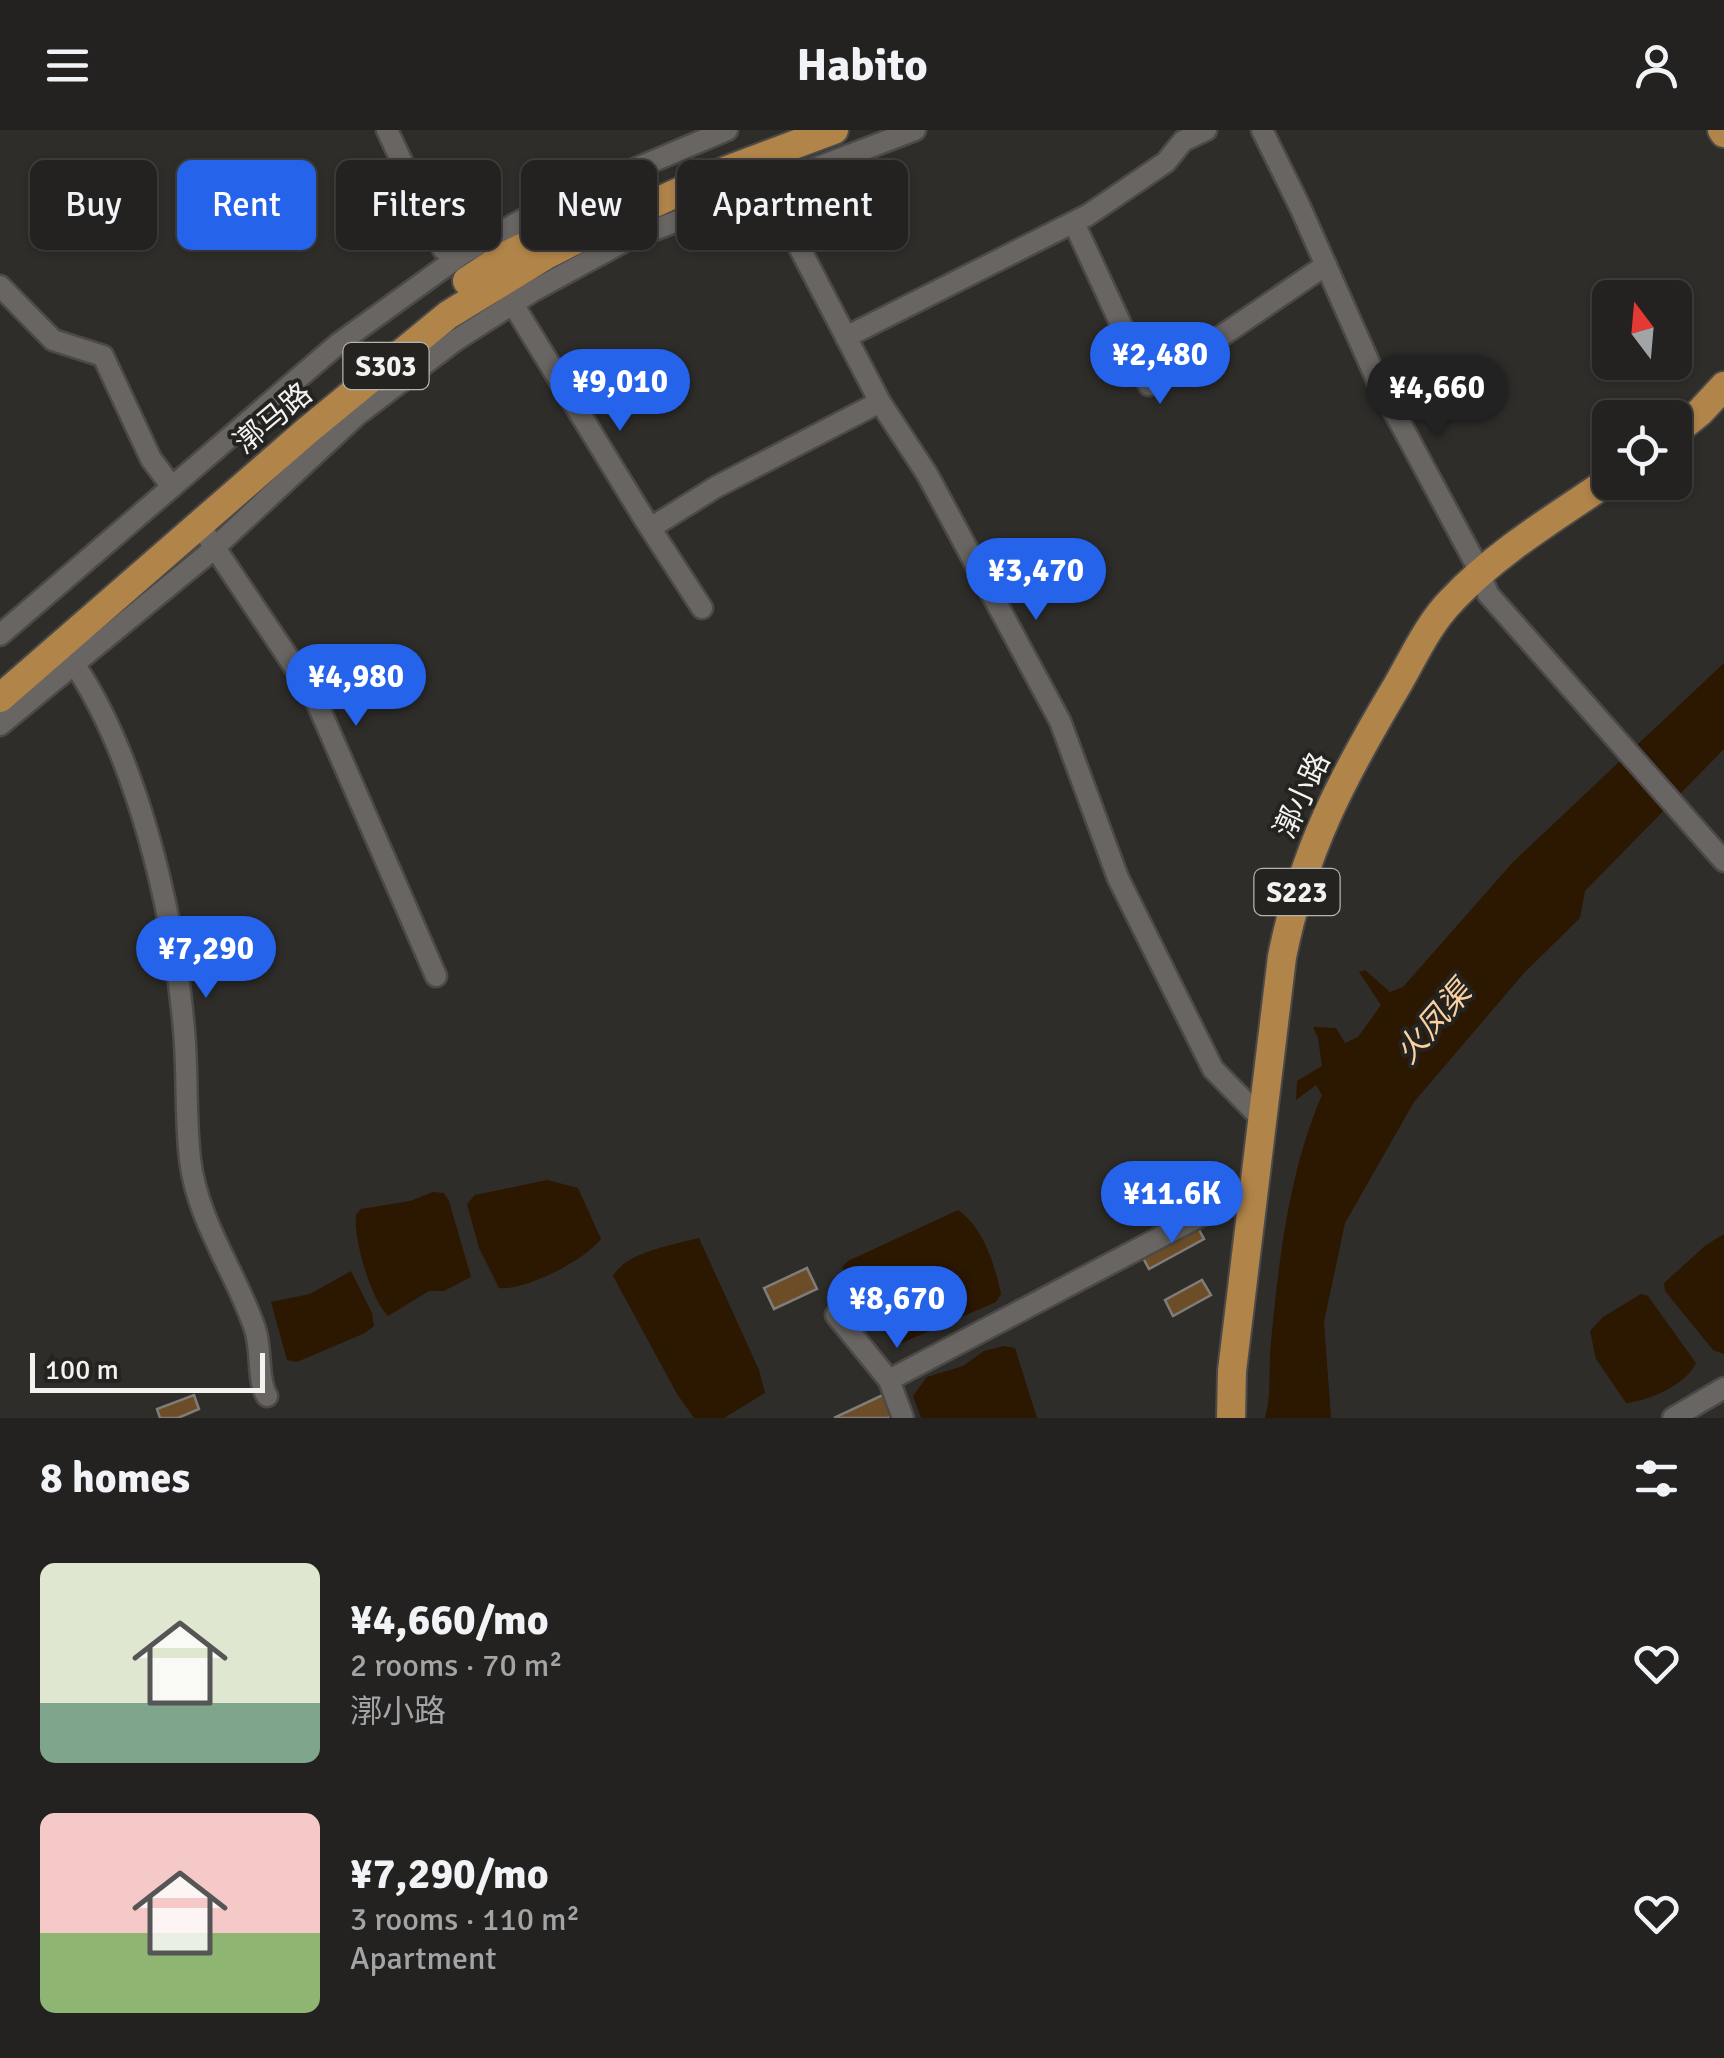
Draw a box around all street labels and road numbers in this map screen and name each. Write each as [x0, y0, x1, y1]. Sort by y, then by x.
road number: S303 [344, 343, 428, 389]
street label: 漷马路 [227, 375, 320, 461]
street label: 漷小路 [1267, 747, 1338, 844]
road number: S223 [1254, 869, 1340, 915]

